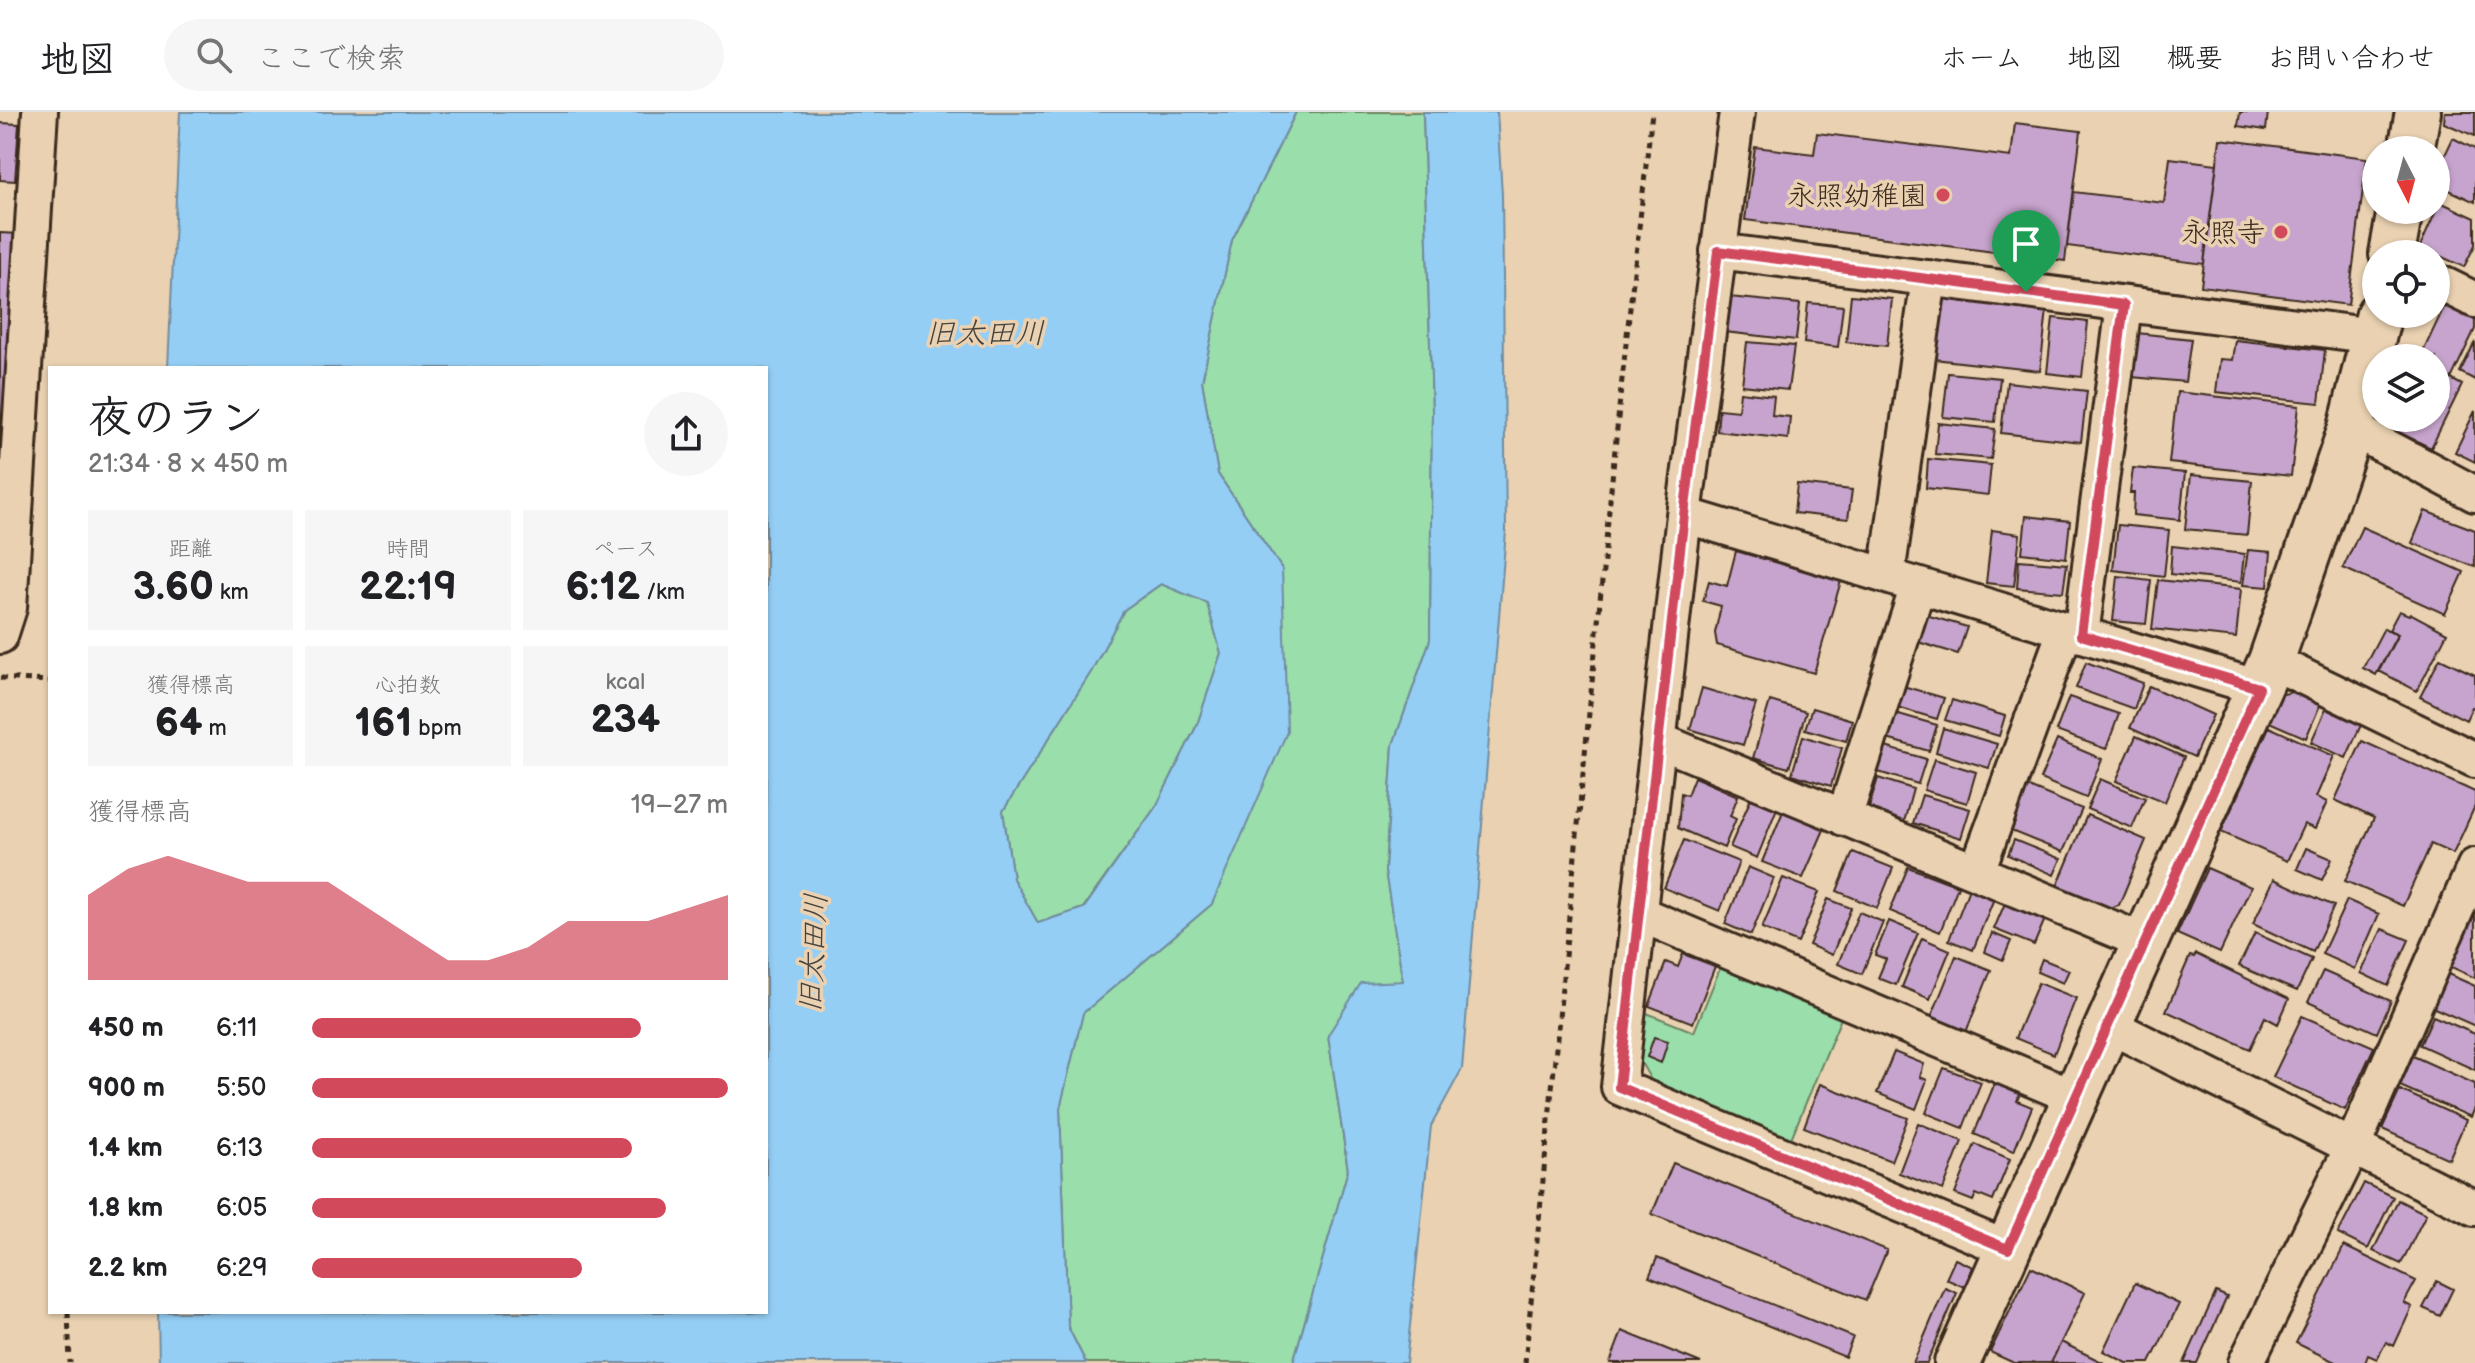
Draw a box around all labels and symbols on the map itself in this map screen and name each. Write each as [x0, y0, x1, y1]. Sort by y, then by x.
north arrow [2362, 136, 2450, 224]
place label: 永照幼稚園 [1787, 180, 1927, 213]
marker: 永照幼稚園 [1934, 186, 1952, 204]
pin [1992, 210, 2060, 292]
place label: 永照寺 [2181, 217, 2265, 250]
marker: 永照寺 [2272, 223, 2290, 241]
water label: 旧太田川 [925, 316, 1045, 352]
water label: 旧太田川 [793, 892, 835, 1014]

